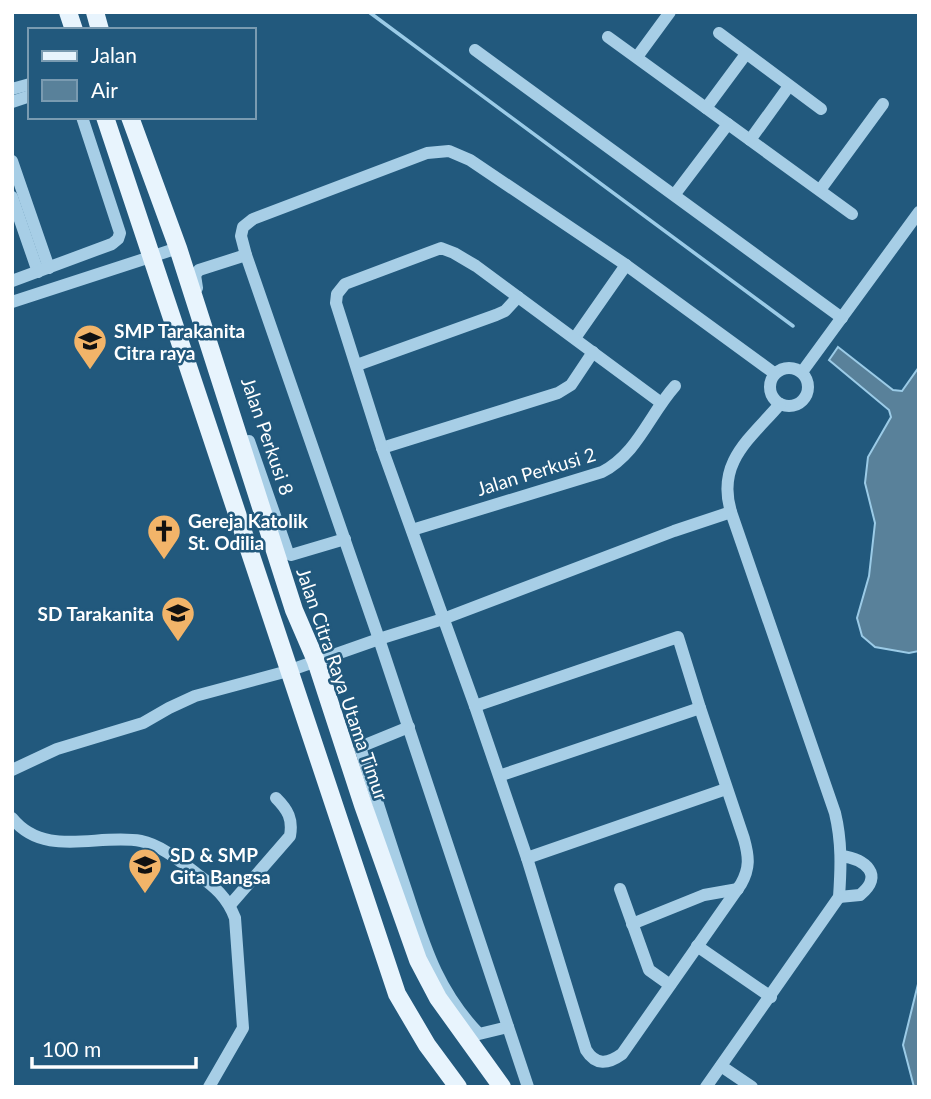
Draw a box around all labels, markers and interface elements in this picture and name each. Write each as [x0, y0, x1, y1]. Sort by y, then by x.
legend [28, 28, 256, 119]
text: Jalan [91, 42, 137, 67]
text: Air [91, 77, 118, 102]
place label: SMP Tarakanita Citra raya [114, 319, 245, 364]
school or university icon: SMP Tarakanita Citra raya [71, 322, 109, 371]
street label: Jalan Perkusi 8 [237, 374, 299, 498]
street label: Jalan Perkusi 2 [474, 442, 598, 500]
place label: Gereja Katolik St. Odilia [188, 509, 309, 554]
church icon: Gereja Katolik St. Odilia [145, 512, 183, 561]
street label: Jalan Citra Raya Utama Timur [292, 565, 394, 804]
school or university icon: SD Tarakanita [159, 594, 197, 643]
place label: SD Tarakanita [37, 602, 154, 625]
place label: SD & SMP Gita Bangsa [170, 843, 271, 888]
school or university icon: SD & SMP Gita Bangsa [126, 846, 164, 895]
scale bar [32, 1026, 196, 1070]
text: 100 m [42, 1036, 101, 1061]

